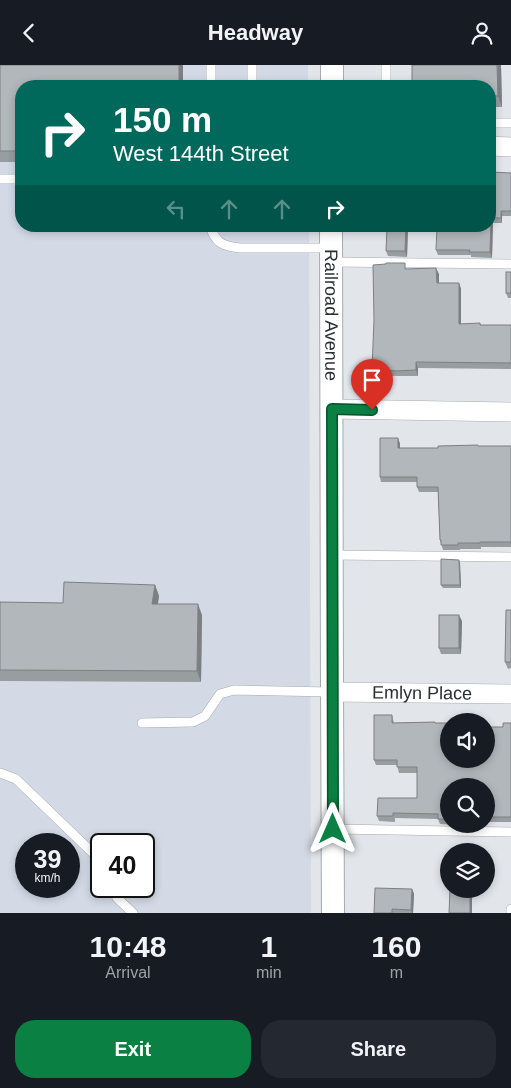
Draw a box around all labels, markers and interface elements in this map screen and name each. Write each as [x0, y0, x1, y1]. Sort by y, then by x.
icon: back [15, 19, 43, 47]
icon: person [468, 19, 496, 47]
text: Headway [208, 20, 303, 45]
icon: right [30, 100, 95, 165]
text: 150 m [113, 100, 212, 139]
text: West 144th Street [113, 141, 289, 166]
icon: left [162, 195, 190, 223]
icon: ahead [215, 195, 243, 223]
icon: ahead [268, 195, 296, 223]
icon: right [321, 195, 349, 223]
street label: Railroad Avenue [321, 249, 341, 381]
pin [351, 359, 393, 410]
icon: arrive [358, 366, 386, 394]
street label: Emlyn Place [372, 682, 472, 704]
map controls [440, 713, 495, 898]
button: sound [440, 713, 495, 768]
button: search [440, 778, 495, 833]
position arrow [306, 802, 358, 854]
speed limit sign: 40 [90, 833, 155, 898]
button: layers [440, 843, 495, 898]
text: 39 [34, 845, 61, 873]
text: km/h [34, 871, 61, 885]
text: 10:48 [90, 930, 166, 963]
text: 1 [260, 930, 277, 963]
text: 160 [371, 930, 421, 963]
text: Arrival [105, 964, 151, 981]
text: min [256, 964, 282, 981]
text: m [390, 964, 403, 981]
button: Exit [15, 1020, 251, 1078]
button: Share [261, 1020, 496, 1078]

